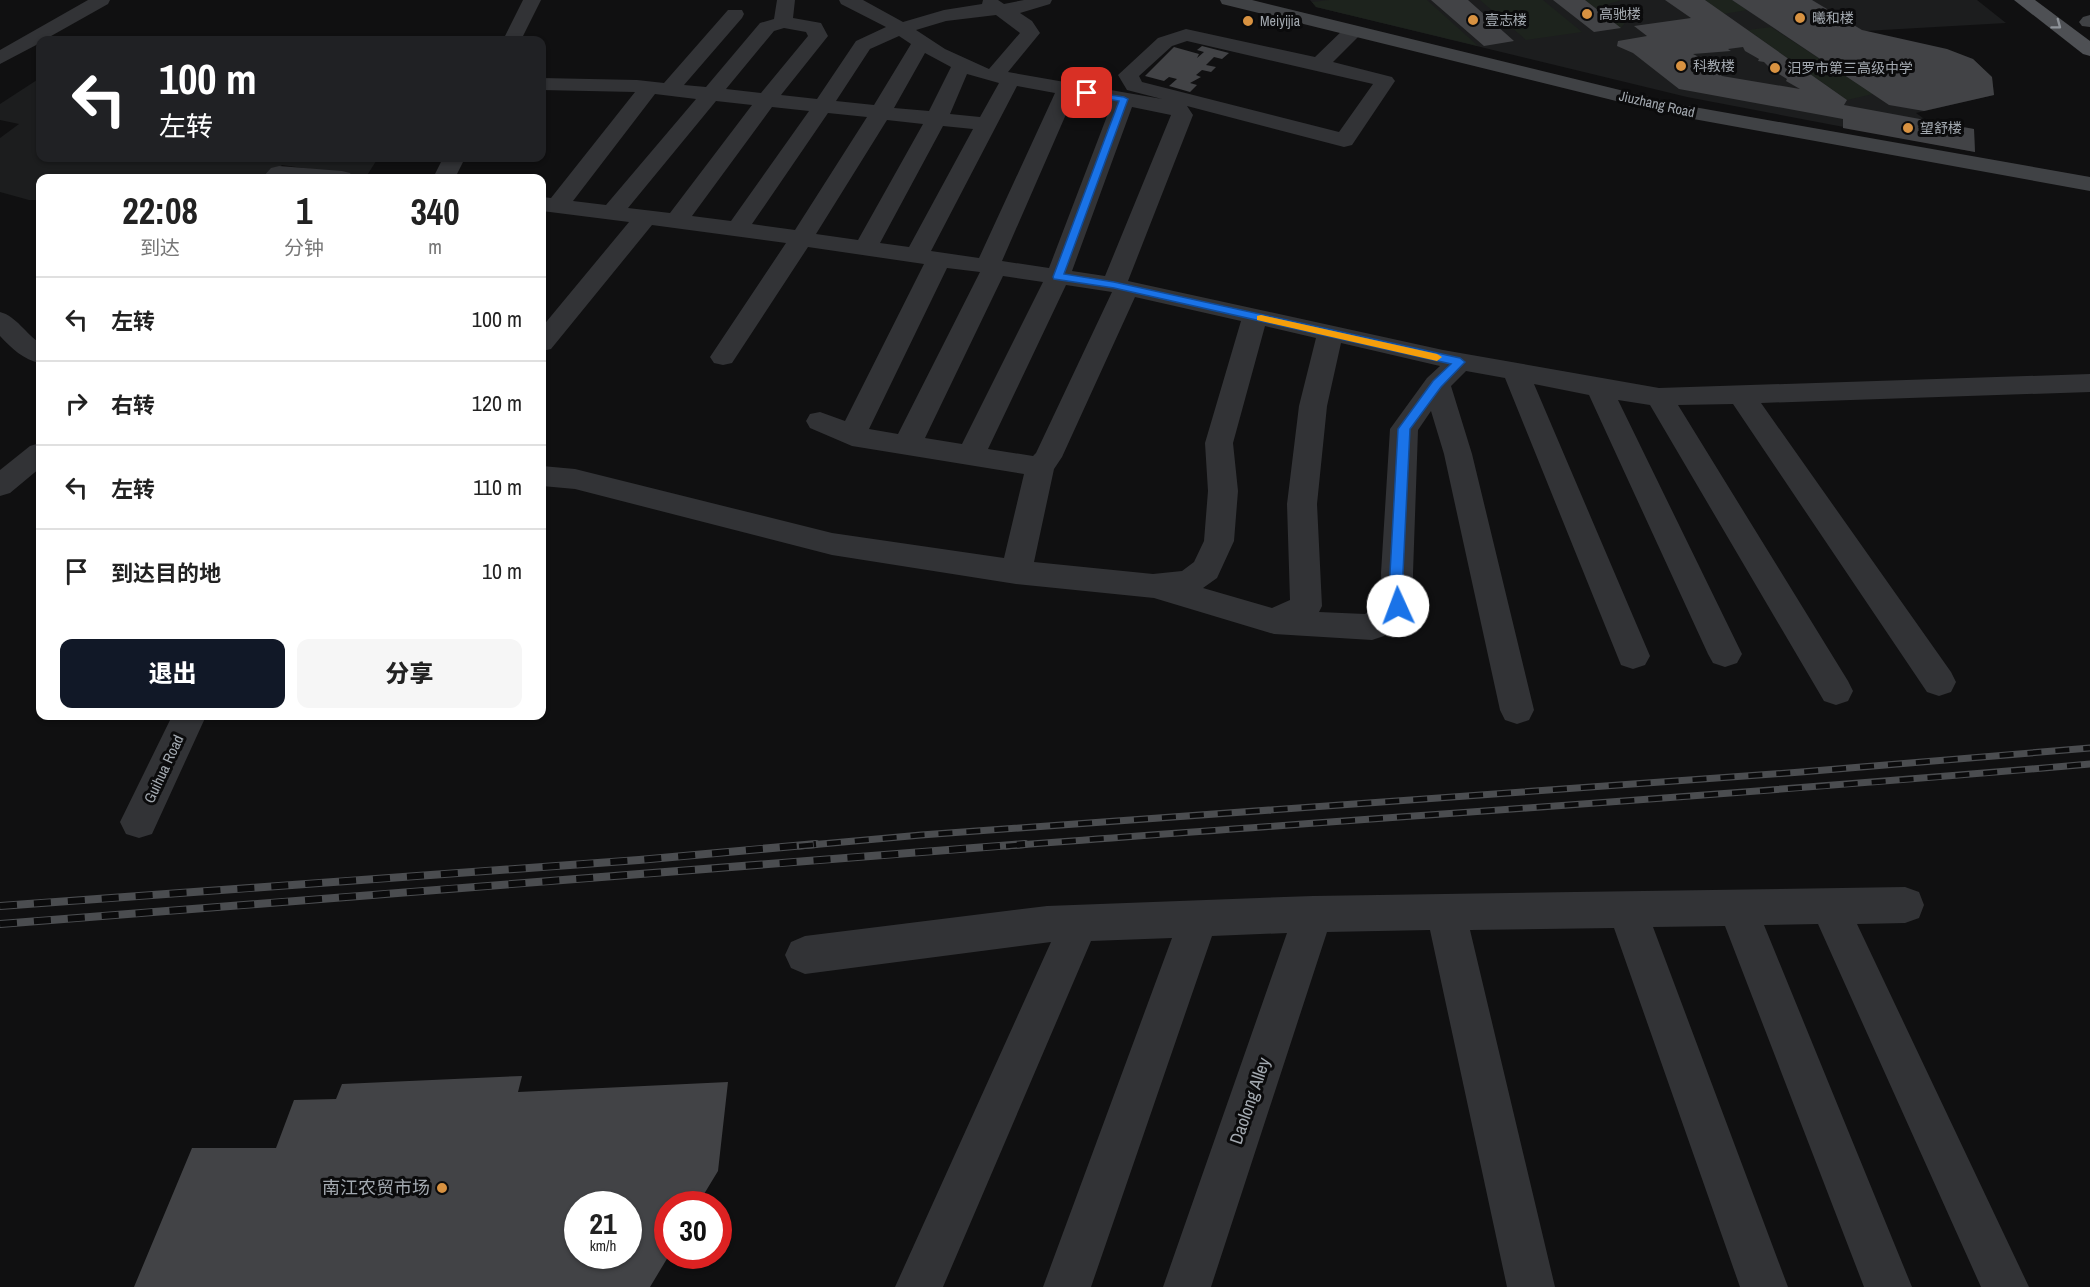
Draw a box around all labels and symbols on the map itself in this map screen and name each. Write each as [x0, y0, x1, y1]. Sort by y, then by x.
place label: 高驰楼 [1599, 5, 1641, 23]
marker: 高驰楼 [1580, 7, 1594, 21]
place label: 曦和楼 [1812, 9, 1854, 27]
place label: 壹志楼 [1485, 11, 1527, 29]
marker: 曦和楼 [1793, 11, 1807, 25]
place label: Meiyijia [1260, 12, 1301, 30]
marker: 壹志楼 [1466, 13, 1480, 27]
marker: Meiyijia [1241, 14, 1255, 28]
one-way arrow [2050, 18, 2061, 29]
place label: 科教楼 [1693, 57, 1735, 75]
marker: 科教楼 [1674, 59, 1688, 73]
place label: 汨罗市第三高级中学 [1787, 59, 1913, 77]
marker: 汨罗市第三高级中学 [1768, 61, 1782, 75]
pin [1061, 67, 1112, 118]
street label: Jiuzhang Road [1617, 87, 1697, 121]
place label: 望舒楼 [1920, 119, 1962, 137]
marker: 望舒楼 [1901, 121, 1915, 135]
position arrow [1366, 574, 1430, 638]
street label: Guihua Road [139, 731, 189, 806]
street label: Daolong Alley [1223, 1054, 1276, 1148]
place label: 南江农贸市场 [322, 1175, 430, 1200]
marker: 南江农贸市场 [435, 1181, 449, 1195]
speed limit sign: 30 [654, 1191, 732, 1269]

